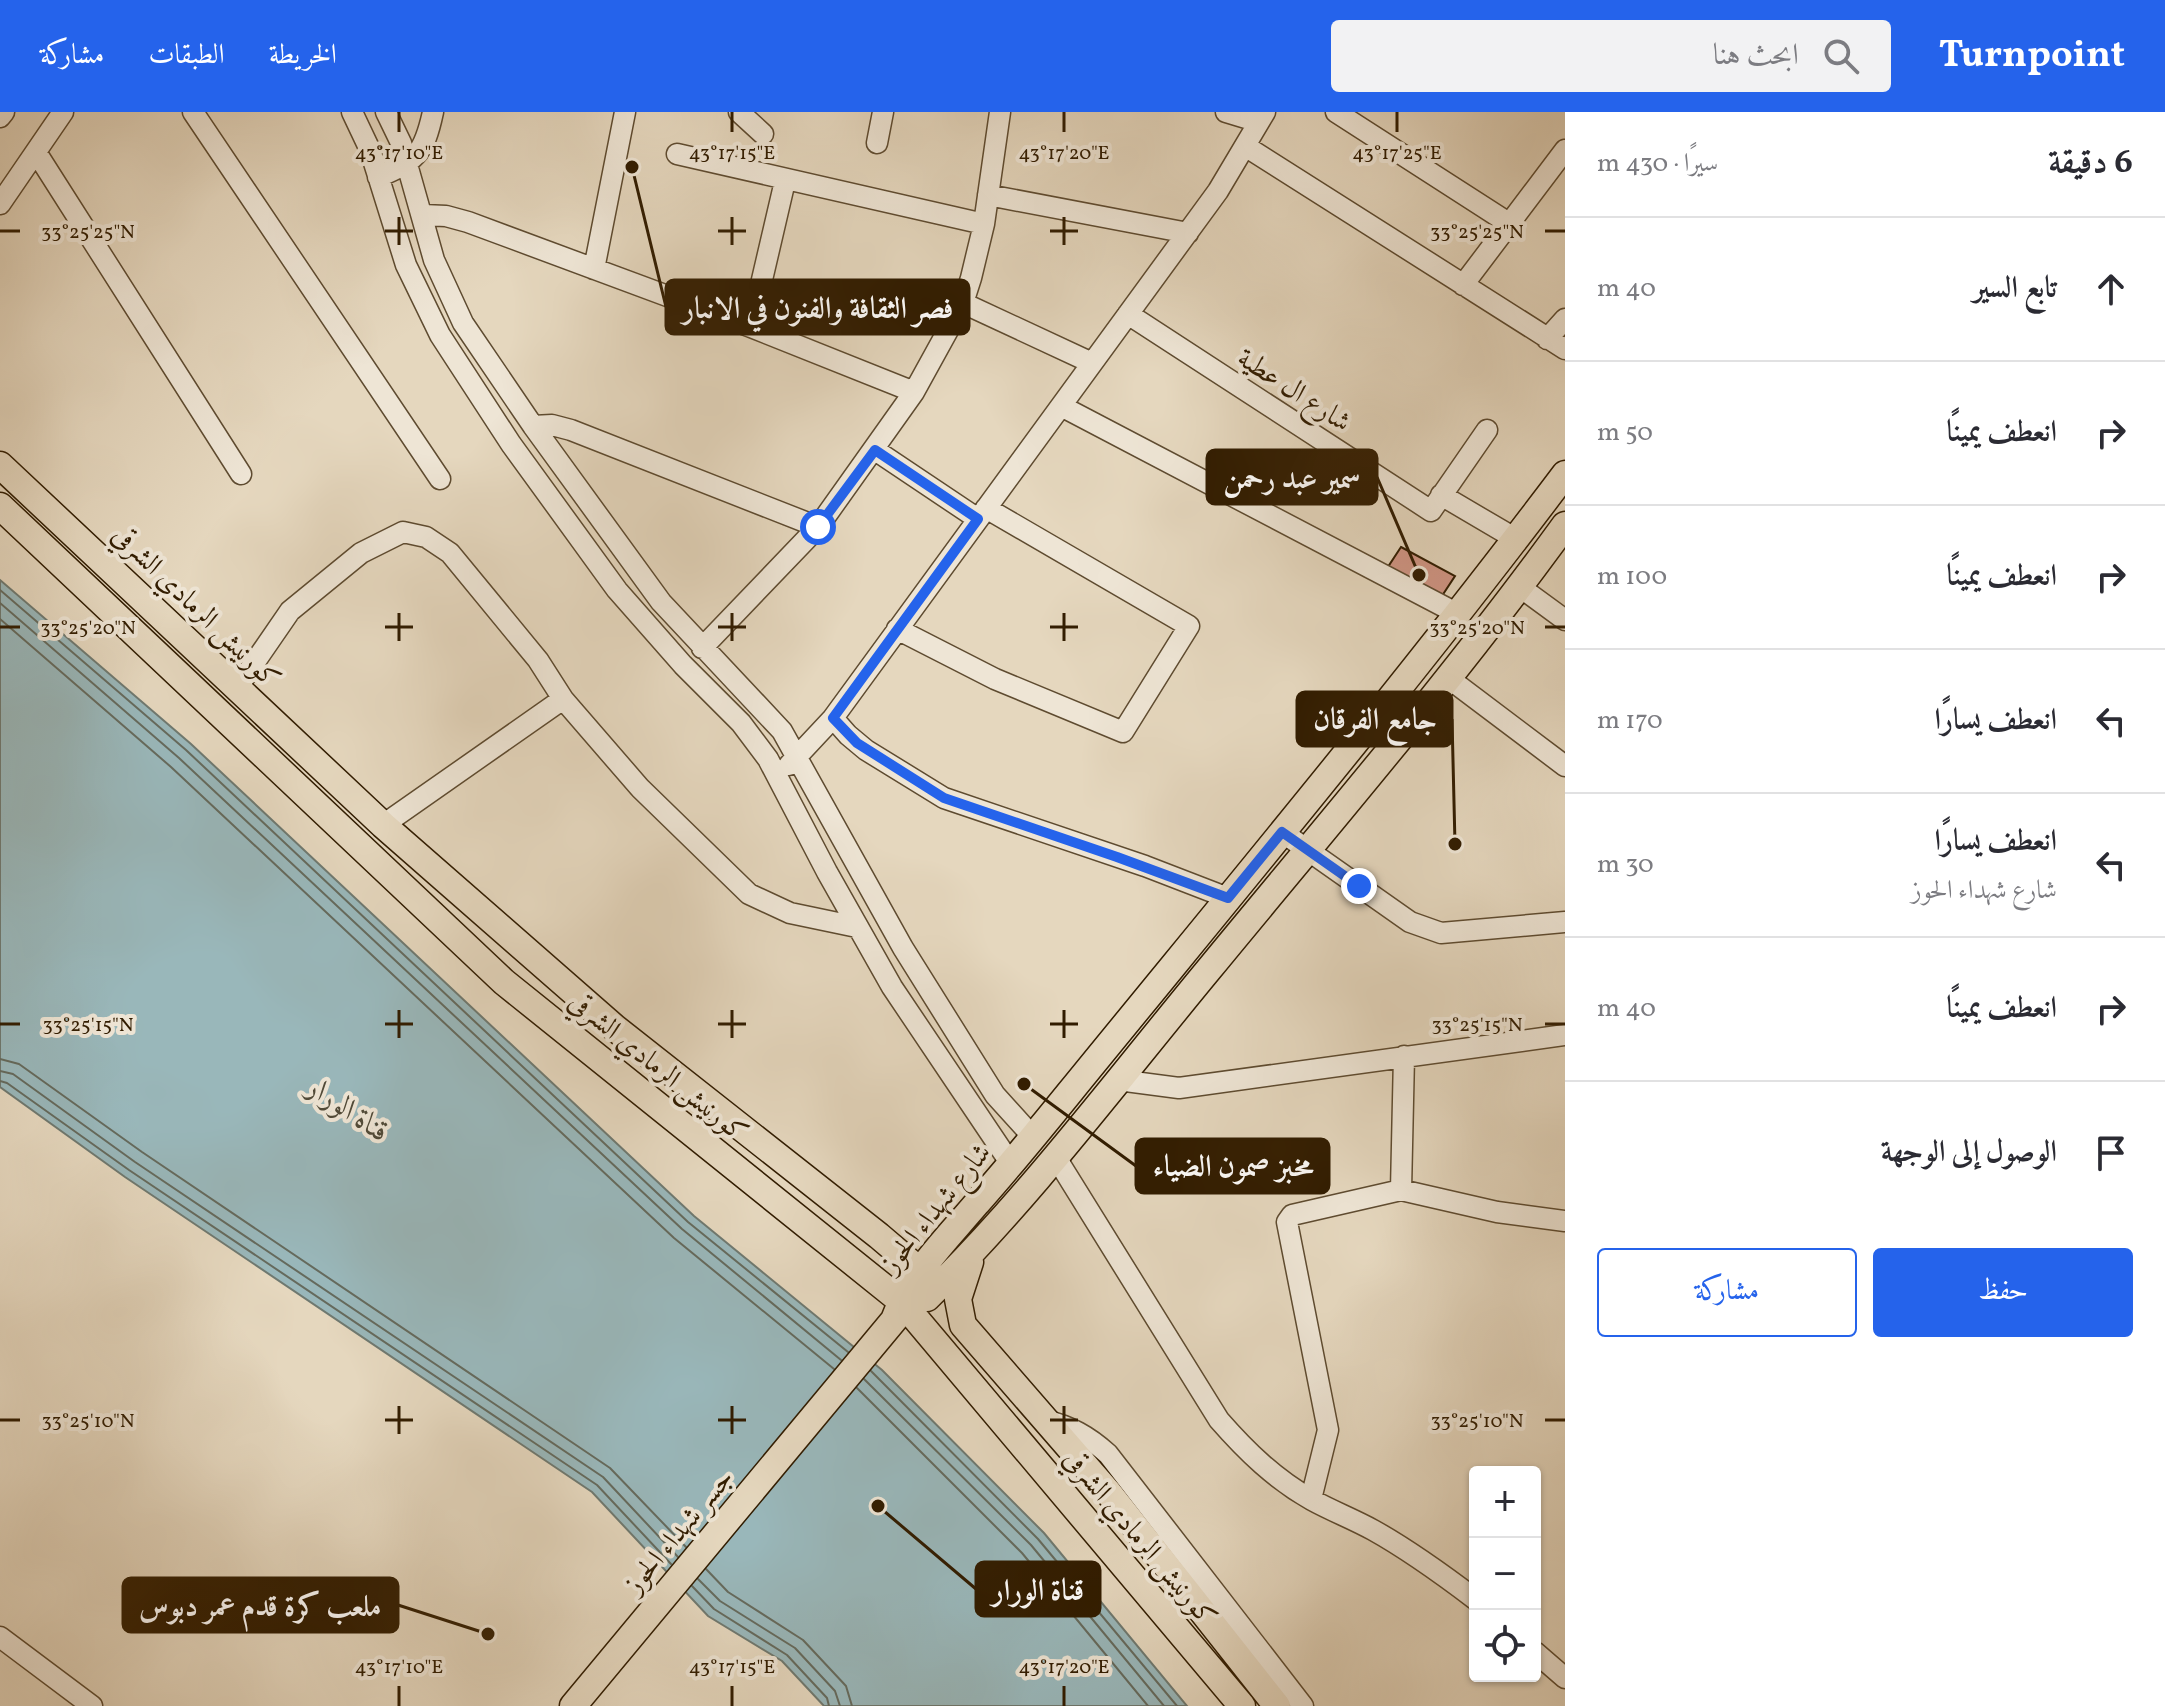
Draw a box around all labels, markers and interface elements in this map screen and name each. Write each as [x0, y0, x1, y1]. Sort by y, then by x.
search box [1331, 20, 1891, 92]
text: Turnpoint [1939, 30, 2125, 83]
icon: search [1819, 34, 1863, 78]
text: ابحث هنا [1713, 35, 1799, 77]
text: مشاركة [40, 36, 104, 75]
text: الطبقات [148, 36, 225, 75]
text: الخريطة [269, 36, 337, 75]
text: 43°17'10"E [355, 140, 443, 168]
text: 43°17'15"E [689, 140, 775, 168]
text: 43°17'20"E [1018, 140, 1110, 168]
text: 43°17'25"E [1352, 140, 1442, 168]
text: 6 دقيقة [2048, 140, 2133, 187]
text: سيرًا · 430 m [1597, 146, 1718, 182]
text: 33°25'25"N [41, 219, 135, 247]
text: 33°25'25"N [1430, 219, 1524, 247]
icon: ahead [2089, 267, 2133, 311]
text: تابع السير [1973, 268, 2057, 310]
text: 40 m [1597, 271, 1656, 307]
callout: فصر الثقافة والفنون في الانبار [666, 280, 969, 334]
text: فصر الثقافة والفنون في الانبار [679, 289, 954, 333]
street label: شارع ال عطية [1228, 340, 1358, 444]
icon: right [2089, 411, 2133, 455]
text: انعطف يمينًا [1946, 412, 2057, 454]
text: 50 m [1597, 415, 1653, 451]
callout: سمير عبد رحمن [1207, 450, 1377, 504]
text: سمير عبد رحمن [1223, 459, 1361, 501]
route start [800, 509, 836, 545]
street label: كورنيش الرمادي الشرقي [102, 517, 288, 699]
icon: right [2089, 555, 2133, 599]
text: انعطف يمينًا [1946, 556, 2057, 598]
text: 100 m [1597, 559, 1667, 595]
text: 33°25'20"N [40, 615, 136, 643]
text: 33°25'20"N [1429, 615, 1525, 643]
callout: جامع الفرقان [1297, 692, 1452, 746]
icon: left [2089, 699, 2133, 743]
text: جامع الفرقان [1313, 700, 1437, 746]
text: انعطف يسارًا [1934, 700, 2057, 742]
text: 170 m [1597, 703, 1663, 739]
text: انعطف يسارًا [1934, 821, 2057, 863]
icon: left [2089, 843, 2133, 887]
text: 30 m [1597, 847, 1654, 883]
route end [1341, 868, 1377, 904]
text: شارع شهداء الحوز [1911, 873, 2057, 909]
street label: كورنيش الرمادي الشرقي [559, 983, 756, 1153]
icon: right [2089, 987, 2133, 1031]
text: انعطف يمينًا [1946, 988, 2057, 1030]
text: 40 m [1597, 991, 1656, 1027]
text: 33°25'15"N [42, 1012, 134, 1040]
text: 33°25'15"N [1431, 1012, 1523, 1040]
water label: قناة الورار [296, 1066, 398, 1154]
icon: arrive [2089, 1131, 2133, 1175]
text: الوصول إلى الوجهة [1881, 1132, 2057, 1174]
street label: شارع شهداء الحوز [871, 1135, 1003, 1285]
callout: مخبز صمون الضياء [1136, 1139, 1329, 1193]
text: مخبز صمون الضياء [1153, 1147, 1314, 1189]
button: مشاركة [1597, 1248, 1857, 1337]
button: حفظ [1873, 1248, 2133, 1337]
text: 33°25'10"N [41, 1408, 135, 1436]
text: 33°25'10"N [1430, 1408, 1524, 1436]
street label: كورنيش الرمادي الشرقي [1052, 1441, 1225, 1636]
street label: جسر شهداء الحوز [614, 1461, 744, 1605]
map controls [1469, 1466, 1541, 1682]
button: + [1469, 1466, 1541, 1538]
button: − [1469, 1538, 1541, 1610]
callout: قناة الورار [976, 1562, 1100, 1616]
text: قناة الورار [989, 1571, 1084, 1613]
callout: ملعب كرة قدم عمر دبوس [123, 1578, 398, 1632]
text: ملعب كرة قدم عمر دبوس [139, 1587, 381, 1632]
button: locate [1469, 1610, 1541, 1682]
text: 43°17'10"E [355, 1654, 443, 1682]
text: 43°17'15"E [689, 1654, 775, 1682]
text: 43°17'20"E [1018, 1654, 1110, 1682]

